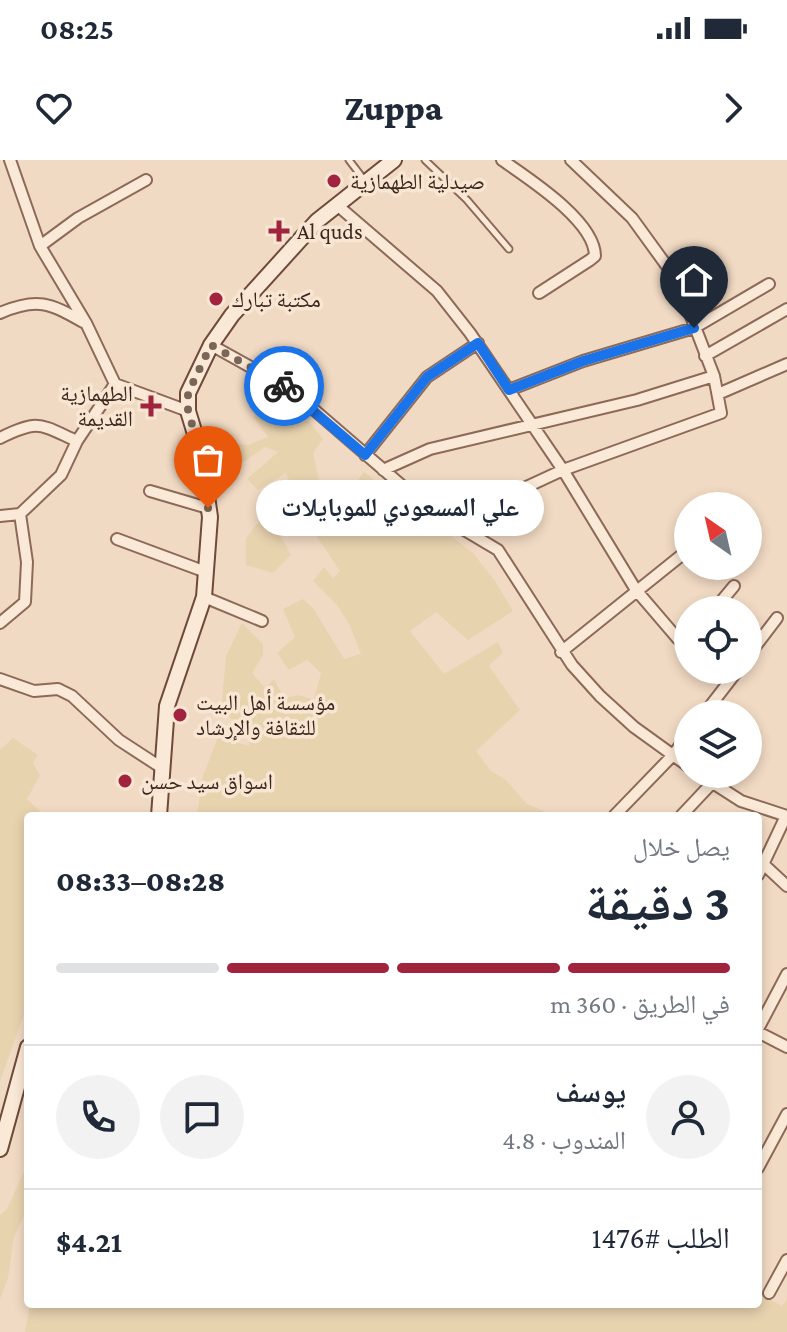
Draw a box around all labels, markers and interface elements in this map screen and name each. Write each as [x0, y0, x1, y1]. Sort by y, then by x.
text: 08:25 [40, 12, 114, 45]
icon: heart [32, 86, 76, 130]
icon: forward [711, 86, 755, 130]
text: Zuppa [344, 88, 443, 128]
place label: صيدلية الطهمازية [350, 169, 485, 194]
marker: صيدلية الطهمازية [325, 172, 343, 190]
place label: Al quds [297, 219, 363, 244]
marker: Al quds [268, 220, 290, 242]
pin [660, 246, 728, 328]
icon: home [672, 258, 716, 302]
place label: مكتبة تبارك [232, 287, 321, 312]
marker: مكتبة تبارك [207, 290, 225, 308]
courier [244, 346, 324, 426]
icon: bike [262, 364, 306, 408]
place label: الطهمازية القديمة [60, 381, 133, 431]
marker: الطهمازية القديمة [140, 395, 162, 417]
pin [174, 426, 242, 508]
icon: bag [186, 438, 230, 482]
callout: علي المسعودي للموبايلات [256, 480, 544, 536]
north arrow [674, 492, 762, 580]
map controls [674, 492, 762, 788]
text: علي المسعودي للموبايلات [281, 493, 519, 522]
button: locate [674, 596, 762, 684]
place label: مؤسسة أهل البيت للثقافة والإرشاد [196, 689, 335, 741]
button: layers [674, 700, 762, 788]
marker: مؤسسة أهل البيت للثقافة والإرشاد [171, 706, 189, 724]
place label: اسواق سيد حسن [141, 769, 273, 795]
marker: اسواق سيد حسن [116, 772, 134, 790]
text: يصل خلال [633, 833, 730, 862]
text: 08:28–08:33 [56, 864, 225, 897]
text: 3 دقيقة [585, 873, 730, 931]
text: في الطريق · 360 m [550, 990, 730, 1019]
button: phone [56, 1075, 140, 1159]
button: chat [160, 1075, 244, 1159]
text: يوسف [555, 1075, 626, 1108]
button: person [646, 1075, 730, 1159]
text: المندوب · 4.8 [502, 1126, 626, 1155]
text: الطلب #1476 [591, 1221, 730, 1254]
text: $4.21 [56, 1225, 122, 1258]

